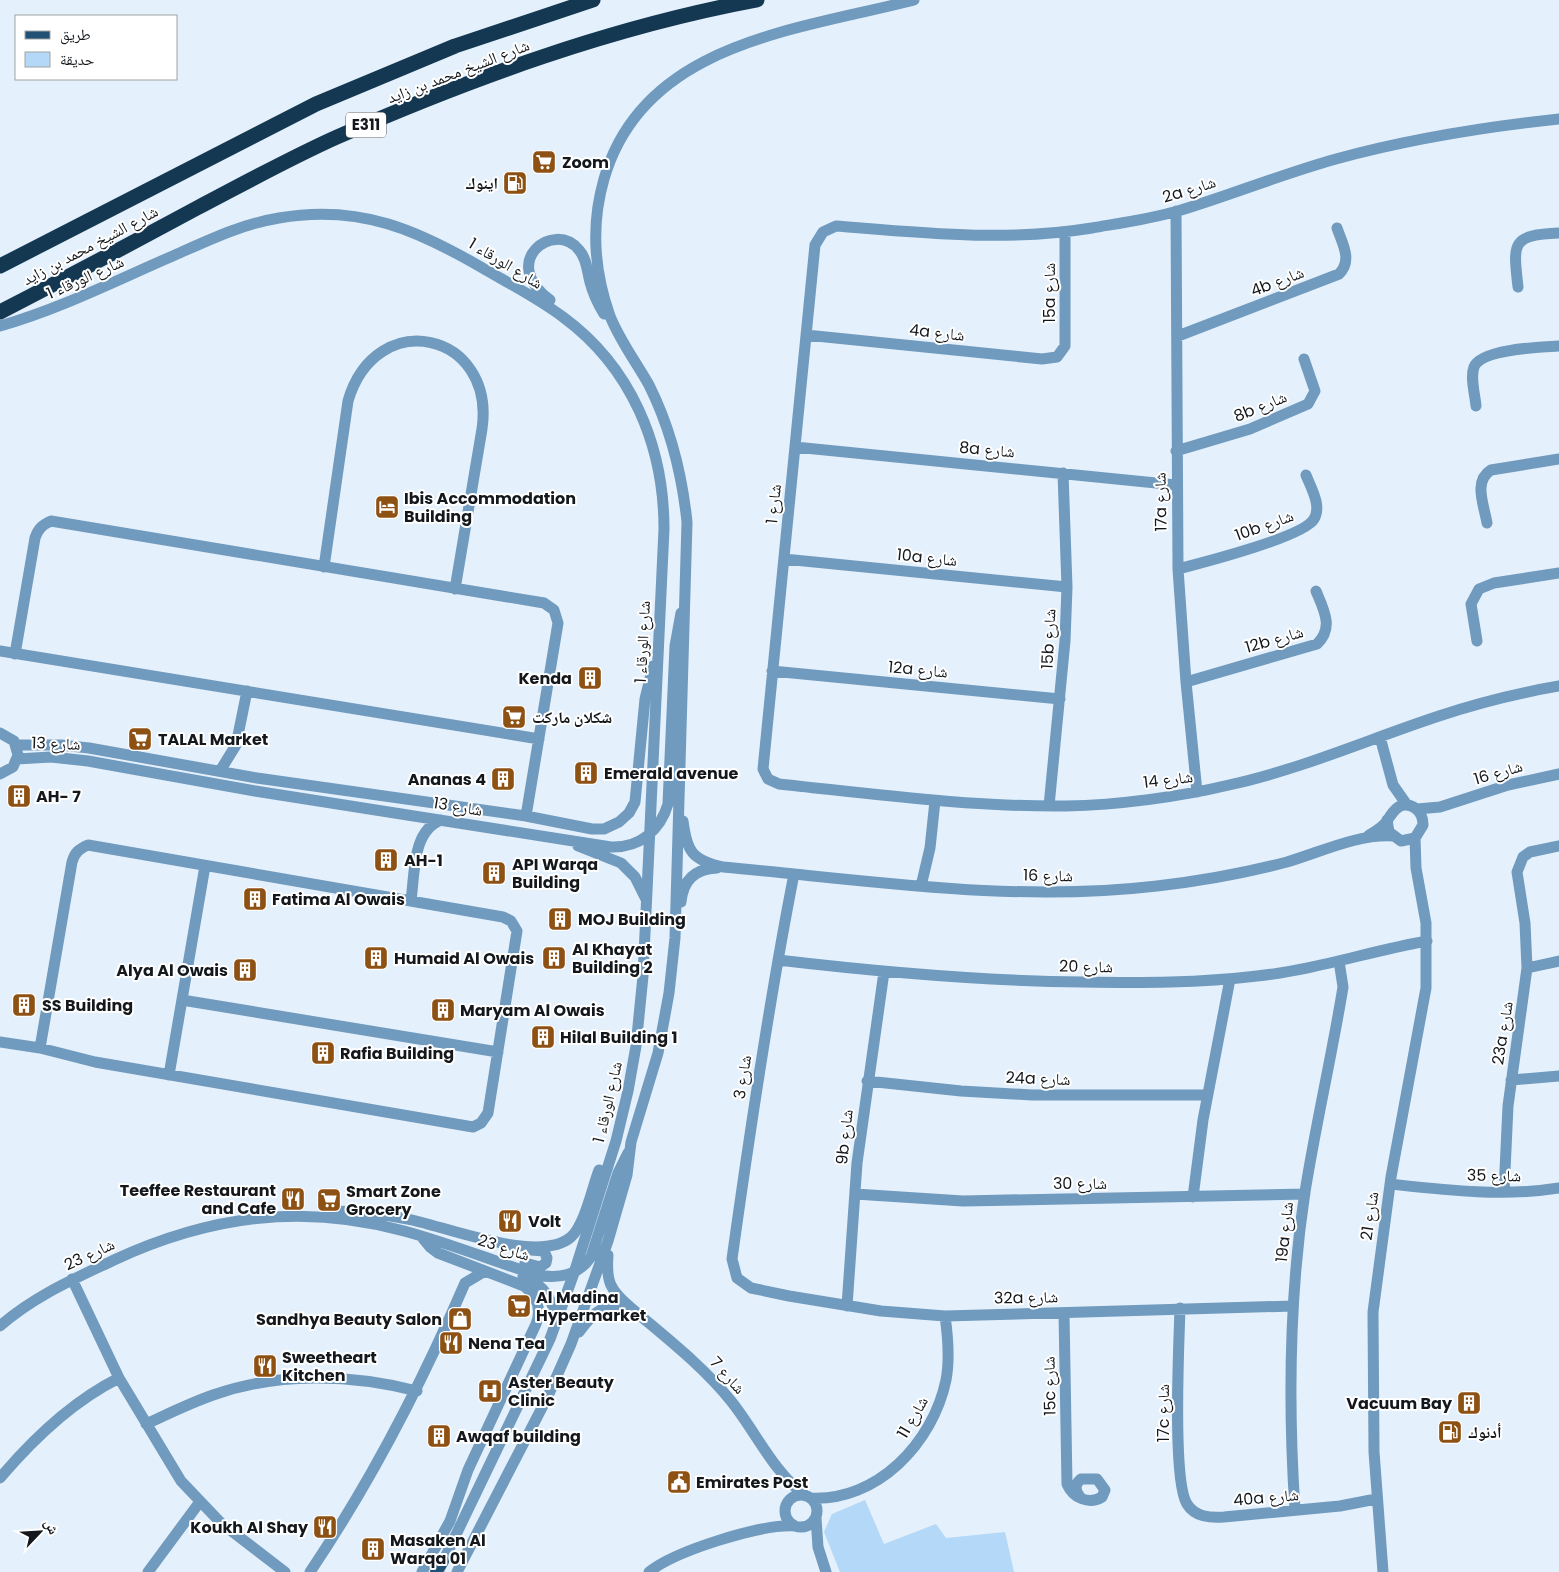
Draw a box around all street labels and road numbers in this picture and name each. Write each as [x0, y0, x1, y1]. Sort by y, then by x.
street label: شارع الشيخ محمد بن زايد [384, 34, 533, 109]
road number: E311 [346, 112, 386, 138]
street label: 2a شارع [1160, 170, 1219, 208]
street label: شارع الشيخ محمد بن زايد [18, 200, 162, 291]
street label: شارع الورقاء 1 [464, 232, 547, 295]
street label: شارع الورقاء 1 [43, 250, 128, 305]
street label: 4b شارع [1247, 261, 1307, 302]
street label: 15a شارع [1038, 263, 1061, 323]
street label: 4a شارع [908, 318, 966, 347]
street label: 8b شارع [1230, 385, 1290, 428]
street label: 8a شارع [958, 436, 1016, 463]
street label: 17a شارع [1148, 472, 1173, 532]
street label: شارع 1 [760, 483, 787, 525]
street label: 10b شارع [1232, 504, 1297, 547]
street label: 10a شارع [896, 543, 958, 572]
street label: شارع الورقاء 1 [629, 600, 656, 684]
street label: 15b شارع [1035, 608, 1062, 670]
street label: 12b شارع [1242, 620, 1306, 659]
street label: 12a شارع [887, 655, 949, 684]
street label: شارع 13 [31, 731, 81, 756]
street label: شارع 16 [1471, 755, 1525, 790]
street label: شارع 14 [1142, 765, 1194, 794]
street label: شارع 13 [432, 791, 484, 822]
street label: شارع 16 [1023, 864, 1073, 887]
street label: شارع 20 [1059, 955, 1113, 978]
street label: 23a شارع [1486, 1000, 1519, 1067]
street label: شارع 3 [728, 1053, 757, 1101]
street label: شارع الورقاء 1 [587, 1059, 628, 1145]
street label: 24a شارع [1005, 1066, 1071, 1091]
street label: 9b شارع [830, 1108, 859, 1166]
street label: شارع 35 [1467, 1164, 1521, 1187]
street label: شارع 30 [1053, 1172, 1107, 1195]
street label: شارع 21 [1355, 1190, 1384, 1242]
street label: 19a شارع [1270, 1201, 1299, 1263]
street label: شارع 23 [475, 1228, 533, 1267]
street label: شارع 23 [60, 1233, 118, 1276]
street label: 32a شارع [994, 1285, 1058, 1310]
street label: شارع 7 [705, 1351, 751, 1399]
street label: 15c شارع [1037, 1356, 1062, 1416]
street label: 17c شارع [1152, 1384, 1175, 1442]
street label: شارع 11 [891, 1392, 934, 1442]
street label: 40a شارع [1232, 1483, 1300, 1512]

